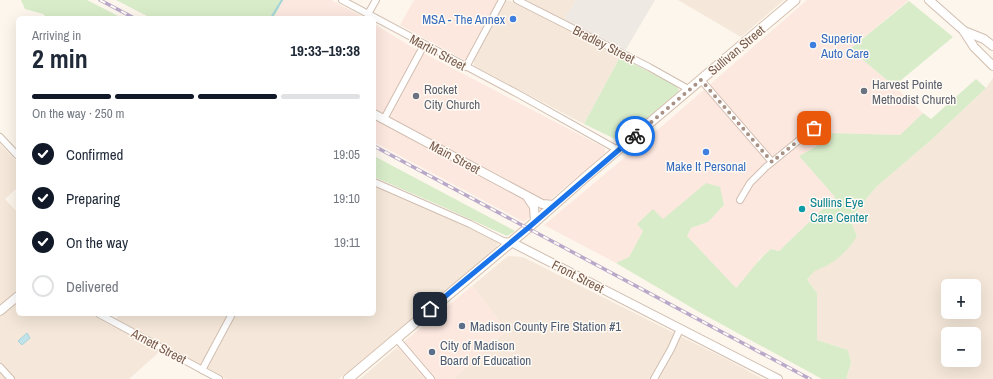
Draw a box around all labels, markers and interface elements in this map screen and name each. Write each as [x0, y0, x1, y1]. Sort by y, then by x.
place label: MSA - The Annex [422, 11, 506, 28]
marker: MSA - The Annex [508, 14, 518, 24]
street label: Bradley Street [570, 22, 638, 67]
street label: Sullivan Street [704, 22, 768, 79]
text: Arriving in [32, 27, 81, 44]
street label: Martin Street [407, 30, 469, 74]
place label: Superior Auto Care [820, 30, 869, 62]
text: 19:33–19:38 [290, 40, 360, 61]
marker: Superior Auto Care [808, 40, 818, 50]
text: 2 min [32, 41, 88, 76]
place label: Harvest Pointe Methodist Church [872, 76, 956, 108]
place label: Rocket City Church [424, 81, 480, 113]
marker: Harvest Pointe Methodist Church [859, 86, 869, 96]
marker: Rocket City Church [411, 91, 421, 101]
text: On the way · 250 m [32, 105, 124, 122]
pin [797, 111, 831, 145]
courier [615, 116, 655, 156]
icon: bag [803, 117, 825, 139]
icon: bike [624, 125, 646, 147]
street label: Main Street [426, 137, 483, 178]
icon: check [32, 143, 54, 165]
text: Confirmed [66, 144, 123, 165]
text: 19:05 [333, 146, 360, 163]
marker: Make It Personal [701, 147, 711, 157]
place label: Make It Personal [666, 158, 746, 175]
icon: check [32, 187, 54, 209]
text: Preparing [66, 188, 120, 209]
text: 19:10 [333, 190, 360, 207]
place label: Sullins Eye Care Center [810, 194, 869, 226]
marker: Sullins Eye Care Center [797, 204, 807, 214]
icon: check [32, 231, 54, 253]
text: On the way [66, 232, 128, 253]
text: 19:11 [334, 234, 360, 251]
street label: Front Street [549, 256, 607, 297]
text: Delivered [66, 276, 119, 297]
map controls [941, 279, 981, 367]
button: + [941, 279, 981, 319]
pin [413, 292, 447, 326]
icon: home [419, 298, 441, 320]
place label: Madison County Fire Station #1 [470, 318, 621, 335]
marker: Madison County Fire Station #1 [457, 321, 467, 331]
street label: Arnett Street [127, 324, 189, 368]
button: − [941, 327, 981, 367]
place label: City of Madison Board of Education [440, 337, 531, 369]
marker: City of Madison Board of Education [427, 347, 437, 357]

